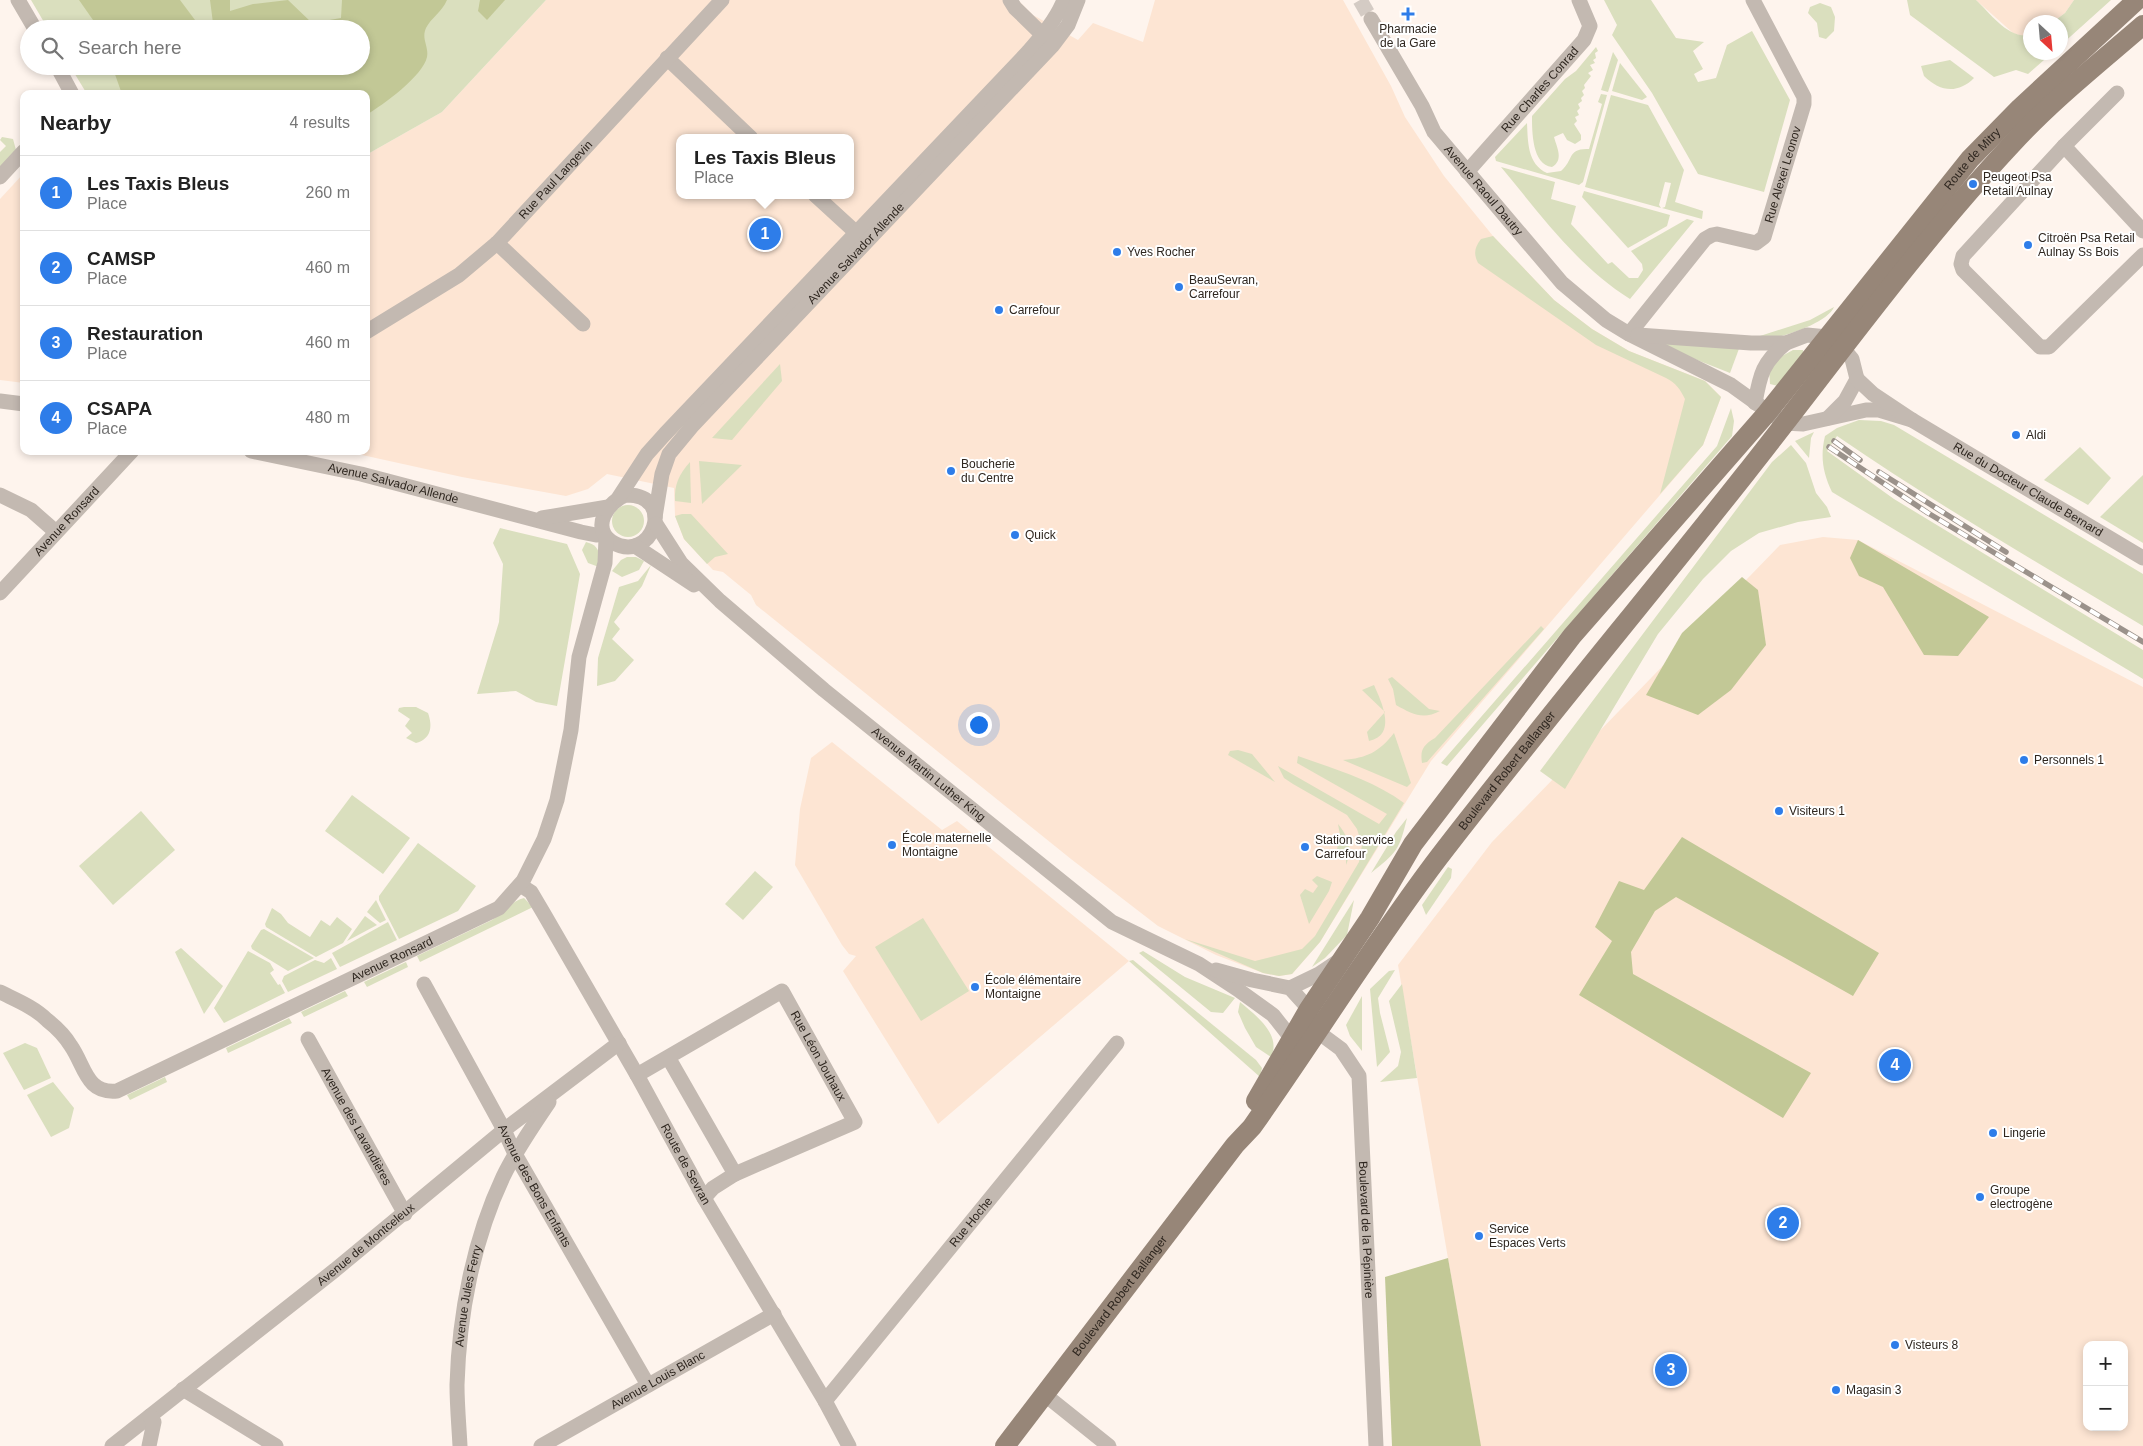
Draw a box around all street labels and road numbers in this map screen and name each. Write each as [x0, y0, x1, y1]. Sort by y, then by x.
street label: Rue Charles Conrad [1498, 44, 1582, 135]
street label: Rue Alexei Leonov [1762, 125, 1804, 225]
street label: Route de Mitry [1941, 125, 2003, 193]
street label: Rue Paul Langevin [516, 138, 595, 222]
street label: Avenue Raoul Dautry [1441, 142, 1526, 238]
street label: Avenue Salvador Allende [805, 200, 907, 307]
street label: Rue du Docteur Claude Bernard [1951, 439, 2105, 539]
street label: Avenue Salvador Allende [327, 460, 460, 507]
street label: Avenue Ronsard [31, 484, 102, 559]
street label: Boulevard Robert Ballanger [1456, 708, 1558, 833]
street label: Avenue Martin Luther King [869, 724, 988, 824]
street label: Avenue Ronsard [349, 934, 435, 985]
street label: Rue Léon Jouhaux [788, 1009, 849, 1103]
street label: Avenue des Lavandières [318, 1065, 395, 1188]
street label: Route de Sevran [658, 1121, 713, 1207]
street label: Avenue des Bons Enfants [495, 1122, 574, 1250]
street label: Boulevard de la Pépinière [1356, 1161, 1376, 1299]
street label: Rue Hoche [947, 1194, 996, 1250]
street label: Avenue de Montceleux [314, 1200, 417, 1289]
street label: Boulevard Robert Ballanger [1069, 1233, 1170, 1359]
street label: Avenue Jules Ferry [452, 1243, 485, 1348]
street label: Avenue Louis Blanc [608, 1348, 707, 1412]

